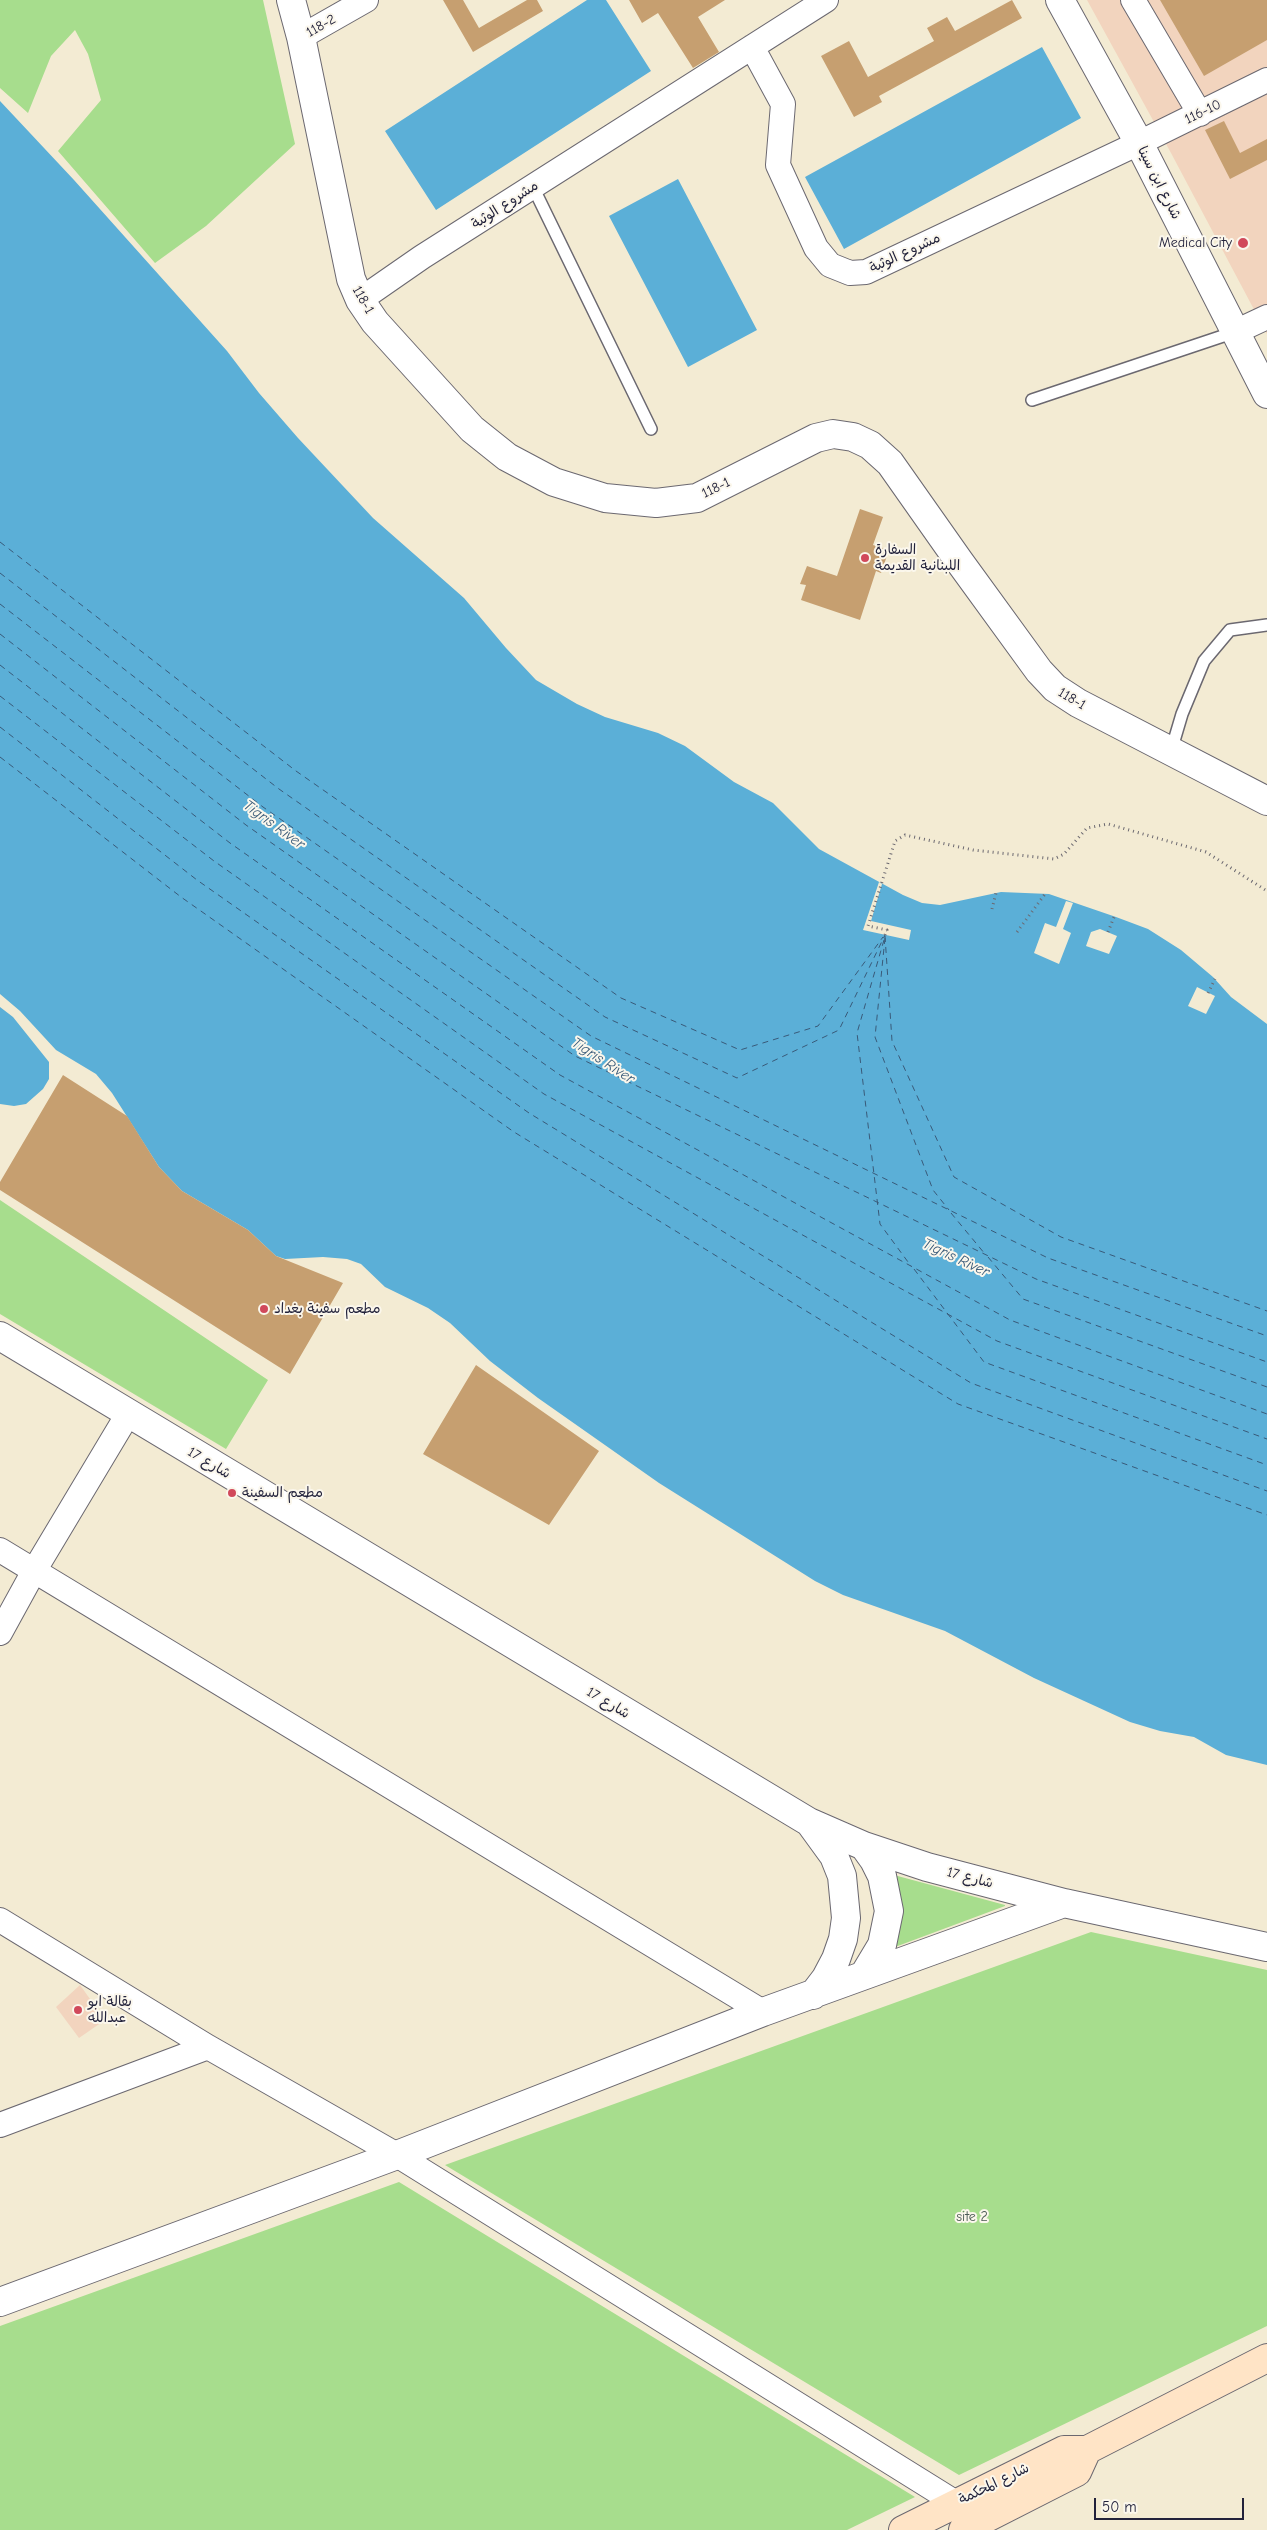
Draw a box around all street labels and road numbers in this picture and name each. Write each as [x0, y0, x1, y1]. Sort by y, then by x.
street label: 118-2 [303, 11, 339, 41]
street label: 116-10 [1182, 96, 1224, 128]
street label: شارع ابن سينا [1133, 144, 1185, 222]
street label: مشروع الوثبة [469, 177, 541, 233]
street label: مشروع الوثبة [867, 229, 943, 277]
street label: 118-1 [348, 283, 378, 317]
street label: 118-1 [699, 474, 733, 502]
street label: 118-1 [1055, 684, 1089, 714]
street label: شارع 17 [184, 1444, 234, 1482]
street label: شارع 17 [583, 1684, 633, 1722]
street label: شارع 17 [945, 1864, 995, 1892]
street label: شارع المحكمة [956, 2460, 1032, 2508]

